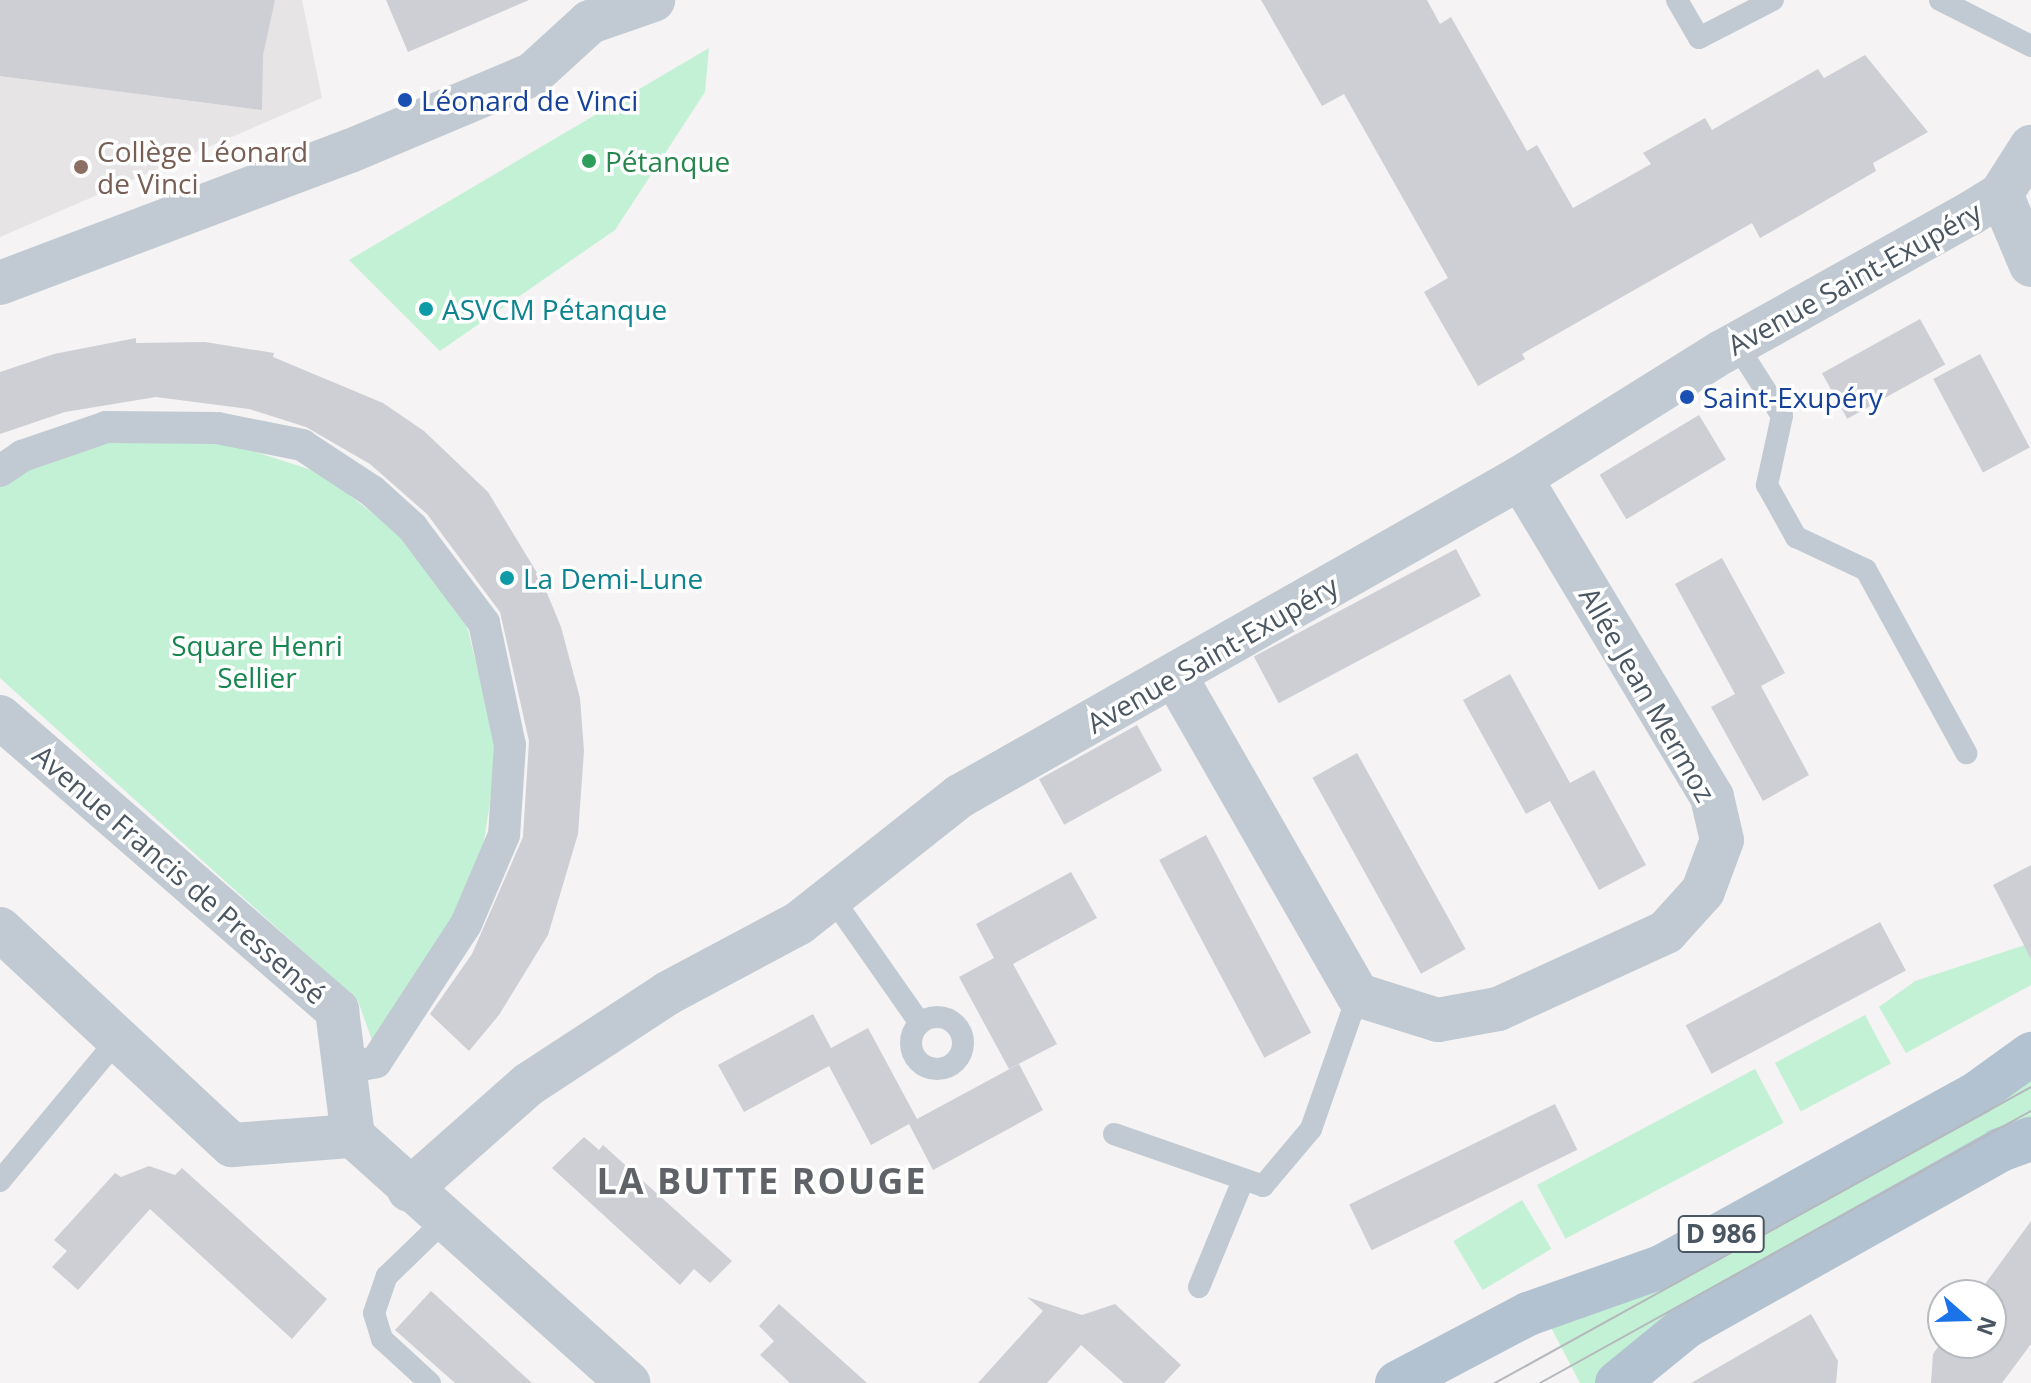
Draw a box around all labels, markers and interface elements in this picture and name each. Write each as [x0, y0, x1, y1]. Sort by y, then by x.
place label: Léonard de Vinci [421, 83, 638, 117]
marker: Léonard de Vinci [396, 91, 414, 109]
place label: Collège Léonard de Vinci [97, 134, 308, 200]
place label: Pétanque [605, 144, 730, 178]
marker: Pétanque [580, 152, 598, 170]
marker: Collège Léonard de Vinci [72, 158, 90, 176]
street label: Avenue Saint-Exupéry [1721, 194, 1987, 362]
place label: ASVCM Pétanque [442, 292, 667, 326]
marker: ASVCM Pétanque [417, 300, 435, 318]
place label: Saint-Exupéry [1703, 380, 1883, 414]
marker: Saint-Exupéry [1678, 388, 1696, 406]
place label: La Demi-Lune [523, 561, 703, 595]
street label: Avenue Saint-Exupéry [1080, 568, 1344, 740]
marker: La Demi-Lune [498, 569, 516, 587]
street label: Allée Jean Mermoz [1573, 581, 1723, 807]
park label: Square Henri Sellier [171, 628, 343, 694]
street label: Avenue Francis de Pressensé [27, 738, 333, 1010]
district label: LA BUTTE ROUGE [597, 1159, 927, 1203]
road number: D 986 [1677, 1212, 1765, 1256]
north arrow [1927, 1279, 2007, 1359]
text: N [1971, 1313, 2005, 1340]

